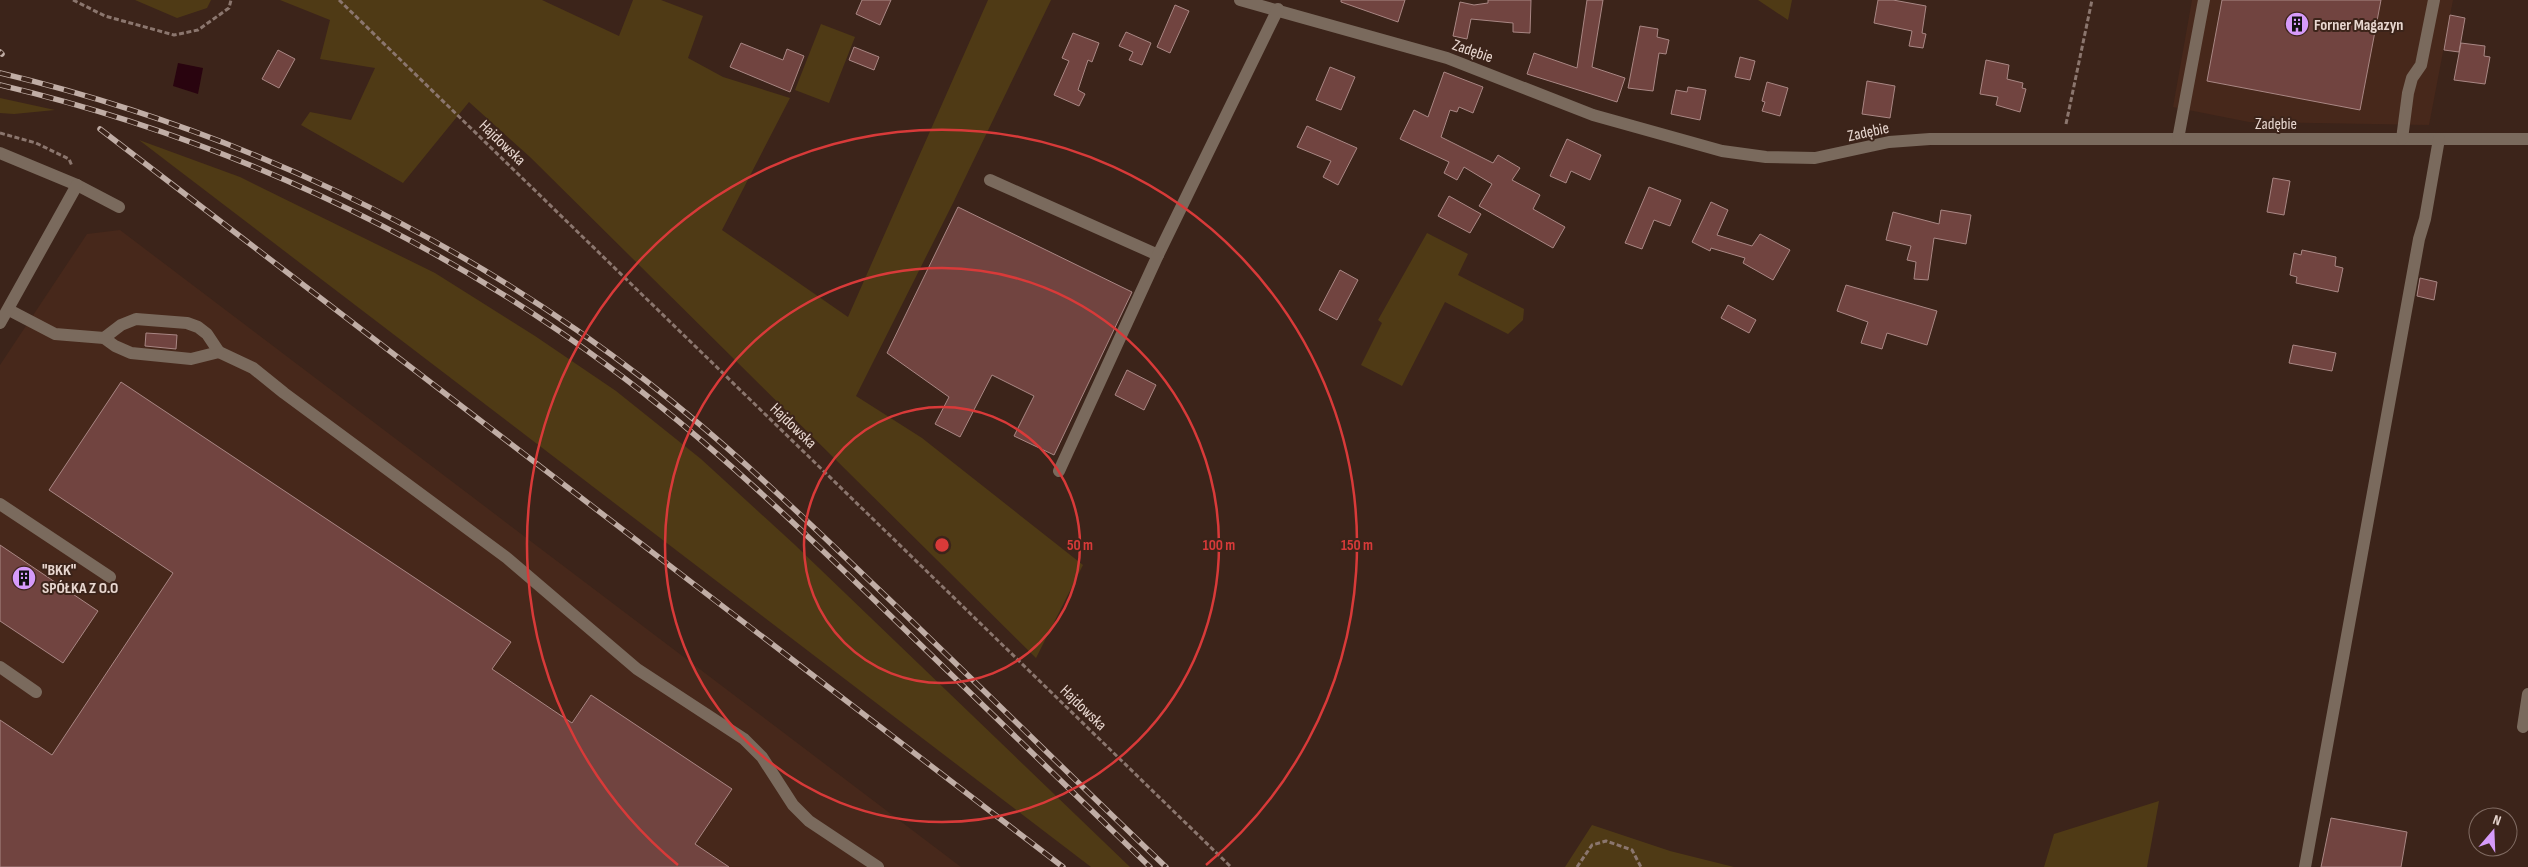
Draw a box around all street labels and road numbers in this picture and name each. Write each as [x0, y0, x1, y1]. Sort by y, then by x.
street label: Zadębie [1450, 36, 1495, 67]
street label: Zadębie [2255, 115, 2297, 134]
street label: Hajdowska [475, 116, 529, 170]
street label: Zadębie [1846, 119, 1891, 146]
street label: Hajdowska [766, 399, 820, 453]
street label: Hajdowska [1056, 681, 1110, 735]

